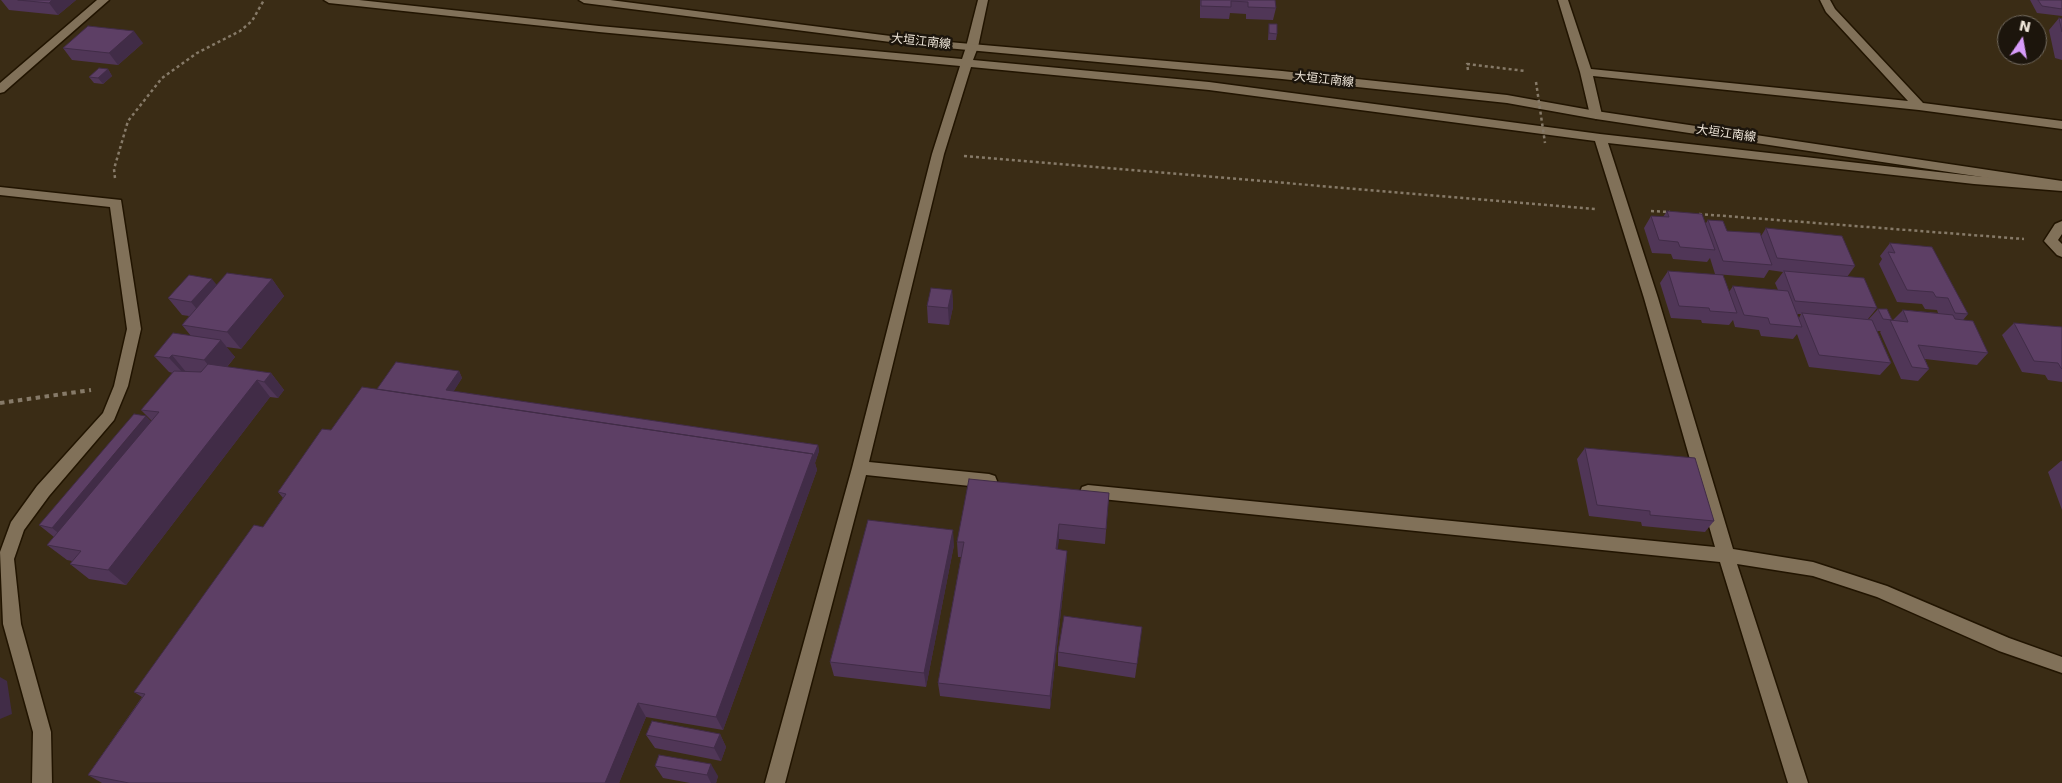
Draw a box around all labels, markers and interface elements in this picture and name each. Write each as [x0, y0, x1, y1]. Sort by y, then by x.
north arrow [1997, 15, 2047, 65]
text: N [2018, 17, 2032, 35]
street label: 大垣江南線 [890, 32, 952, 52]
street label: 大垣江南線 [1293, 70, 1355, 90]
street label: 大垣江南線 [1695, 123, 1757, 145]

